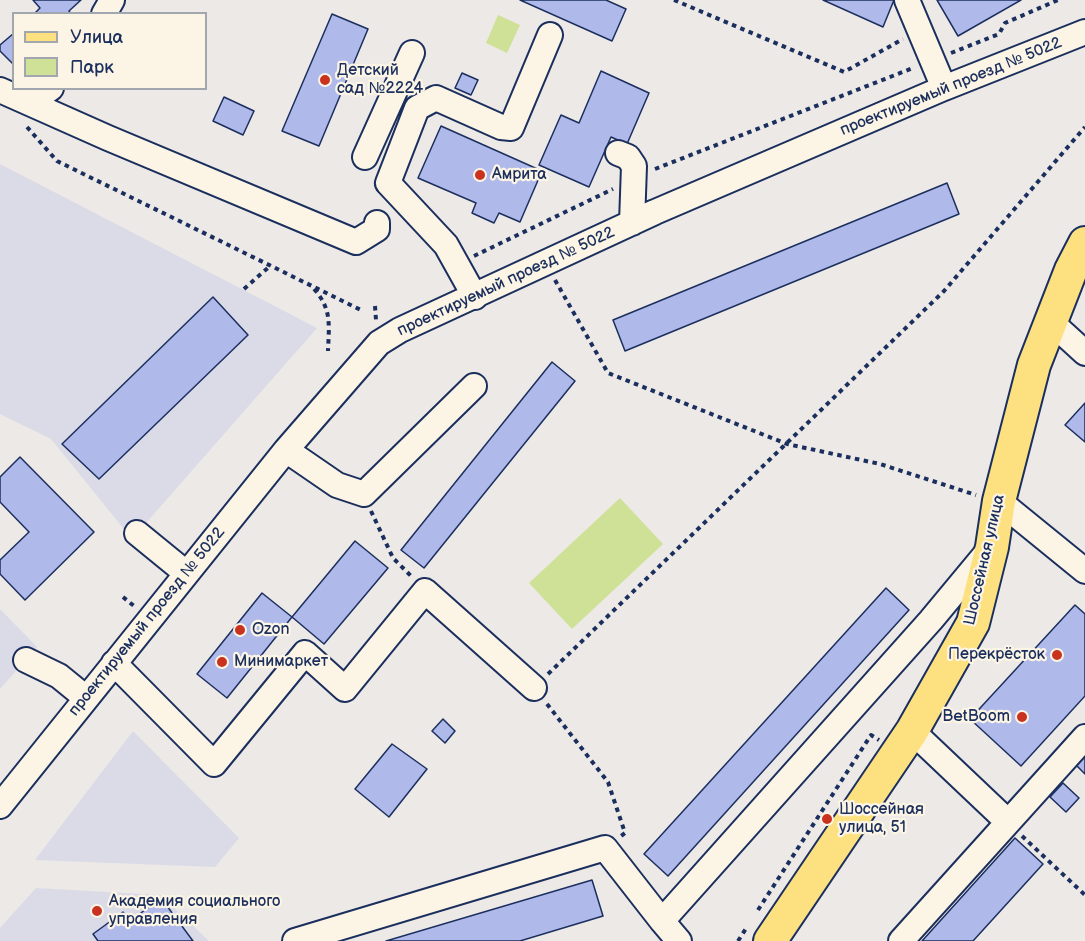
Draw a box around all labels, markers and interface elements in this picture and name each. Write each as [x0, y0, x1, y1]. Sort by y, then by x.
legend [12, 12, 207, 90]
text: Улица [70, 27, 123, 48]
street label: проектируемый проезд № 5022 [837, 34, 1065, 140]
text: Парк [70, 57, 114, 78]
place label: Детский сад №2224 [337, 61, 423, 99]
marker: Детский сад №2224 [318, 73, 332, 87]
place label: Амрита [492, 165, 547, 185]
marker: Амрита [473, 168, 487, 182]
street label: проектируемый проезд № 5022 [394, 223, 618, 341]
street label: Шоссейная улица [961, 493, 1009, 627]
street label: проектируемый проезд № 5022 [65, 524, 229, 720]
place label: Ozon [252, 620, 290, 640]
marker: Ozon [233, 623, 247, 637]
place label: Перекрёсток [948, 645, 1045, 665]
marker: Перекрёсток [1050, 648, 1064, 662]
place label: Минимаркет [234, 652, 328, 672]
marker: Минимаркет [215, 655, 229, 669]
place label: BetBoom [942, 707, 1010, 727]
marker: BetBoom [1015, 710, 1029, 724]
place label: Шоссейная улица, 51 [839, 800, 924, 838]
marker: Шоссейная улица, 51 [820, 812, 834, 826]
place label: Академия социального управления [109, 892, 280, 930]
marker: Академия социального управления [90, 904, 104, 918]

